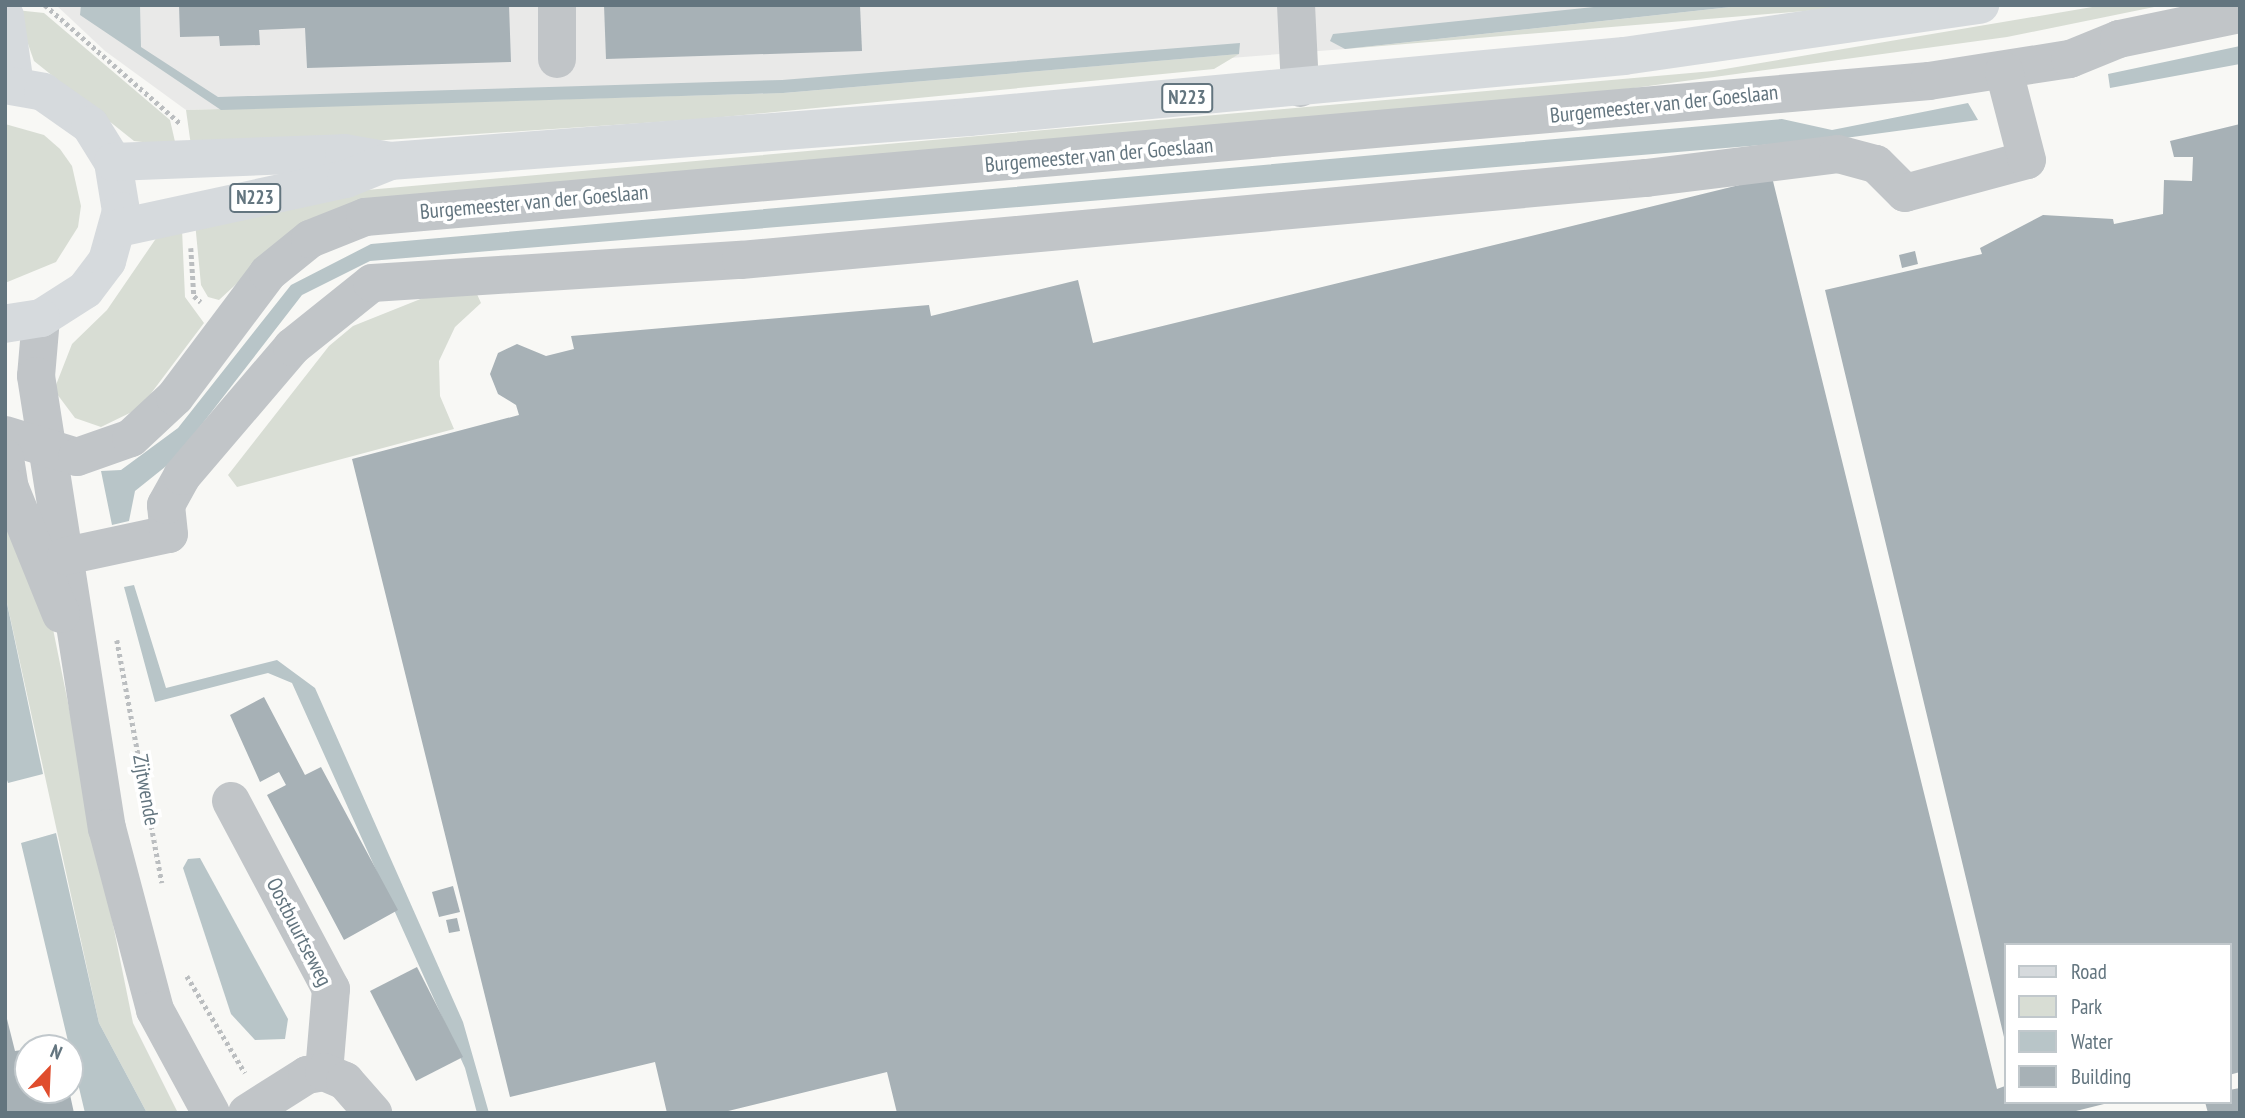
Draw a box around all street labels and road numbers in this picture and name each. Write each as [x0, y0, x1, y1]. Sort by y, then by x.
street label: Burgemeester van der Goeslaan [1549, 79, 1779, 129]
road number: N223 [1161, 82, 1213, 114]
street label: Burgemeester van der Goeslaan [984, 132, 1214, 178]
street label: Burgemeester van der Goeslaan [419, 179, 649, 225]
road number: N223 [229, 182, 281, 214]
street label: Zijtwende [127, 752, 165, 828]
street label: Oostbuurtseweg [261, 874, 337, 990]

